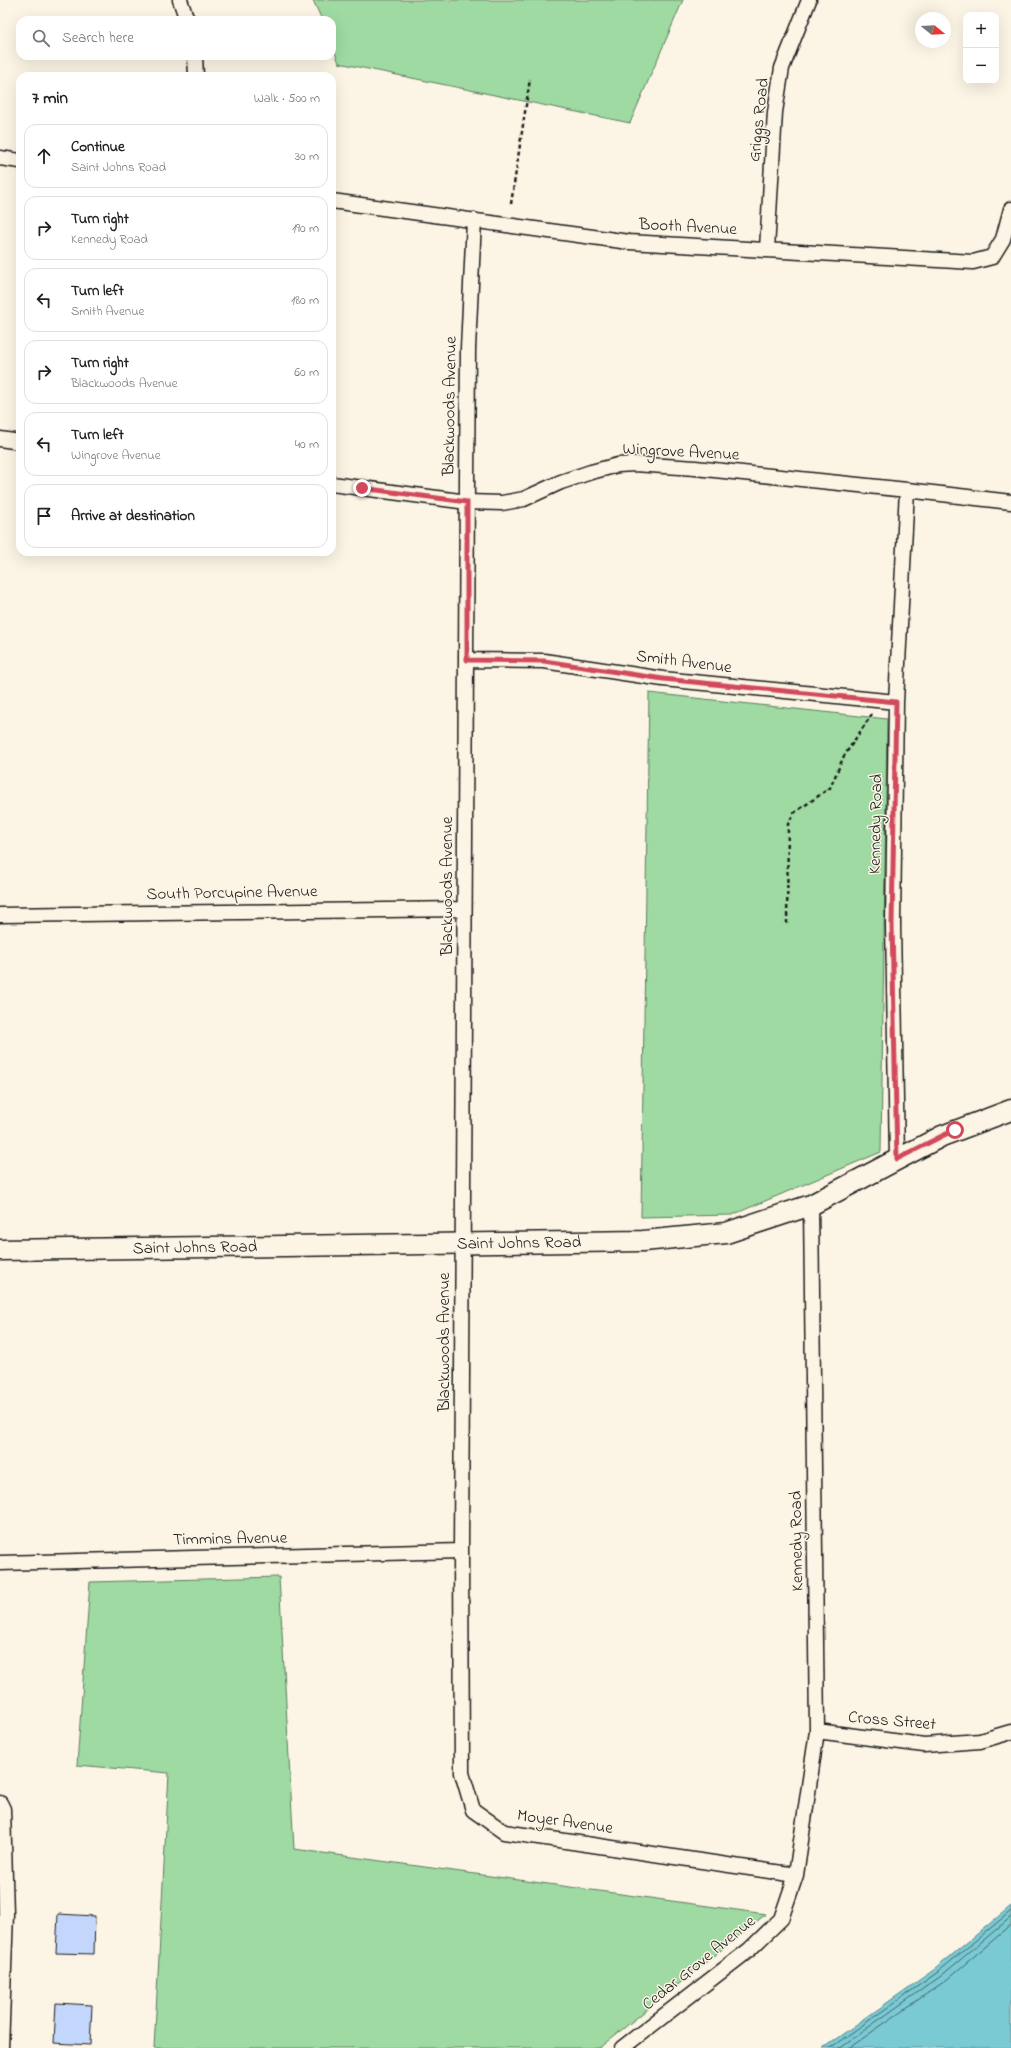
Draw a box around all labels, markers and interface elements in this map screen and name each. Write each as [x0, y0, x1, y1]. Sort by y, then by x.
north arrow [915, 12, 951, 48]
map controls [963, 12, 999, 84]
button: + [963, 12, 999, 48]
search box [16, 16, 336, 60]
icon: search [30, 27, 52, 49]
text: Search here [62, 27, 134, 49]
button: − [963, 48, 999, 84]
street label: Griggs Road [742, 76, 778, 163]
text: 7 min [32, 86, 68, 111]
text: Walk · 500 m [254, 89, 320, 108]
text: Continue [71, 136, 125, 158]
icon: ahead [33, 145, 55, 167]
text: 30 m [295, 147, 319, 166]
text: Saint Johns Road [71, 158, 166, 177]
text: Turn right [71, 208, 129, 230]
street label: Booth Avenue [637, 212, 738, 242]
icon: right [33, 217, 55, 239]
text: 190 m [292, 219, 319, 238]
text: Kennedy Road [71, 230, 148, 249]
text: Turn left [71, 280, 124, 302]
icon: left [33, 289, 55, 311]
text: 180 m [291, 291, 319, 310]
text: Smith Avenue [71, 302, 144, 321]
street label: Blackwoods Avenue [436, 336, 464, 477]
text: Turn right [71, 352, 129, 374]
icon: right [33, 361, 55, 383]
text: 60 m [294, 363, 319, 382]
text: Blackwoods Avenue [71, 374, 178, 393]
text: Turn left [71, 424, 124, 446]
icon: left [33, 433, 55, 455]
text: 40 m [295, 435, 319, 454]
street label: Wingrove Avenue [622, 436, 740, 470]
text: Wingrove Avenue [71, 446, 160, 465]
route end [353, 479, 371, 497]
icon: arrive [33, 505, 55, 527]
text: Arrive at destination [71, 505, 195, 527]
street label: Smith Avenue [635, 644, 734, 680]
street label: Kennedy Road [863, 773, 890, 874]
street label: Blackwoods Avenue [435, 816, 460, 957]
street label: South Porcupine Avenue [146, 879, 318, 907]
route start [946, 1121, 964, 1139]
street label: Saint Johns Road [457, 1229, 582, 1256]
street label: Saint Johns Road [133, 1234, 258, 1261]
street label: Blackwoods Avenue [432, 1272, 457, 1413]
street label: Kennedy Road [784, 1490, 811, 1591]
street label: Timmins Avenue [173, 1525, 288, 1552]
street label: Cross Street [847, 1705, 937, 1737]
street label: Moyer Avenue [515, 1803, 615, 1842]
street label: Cedar Grove Avenue [637, 1909, 761, 2017]

